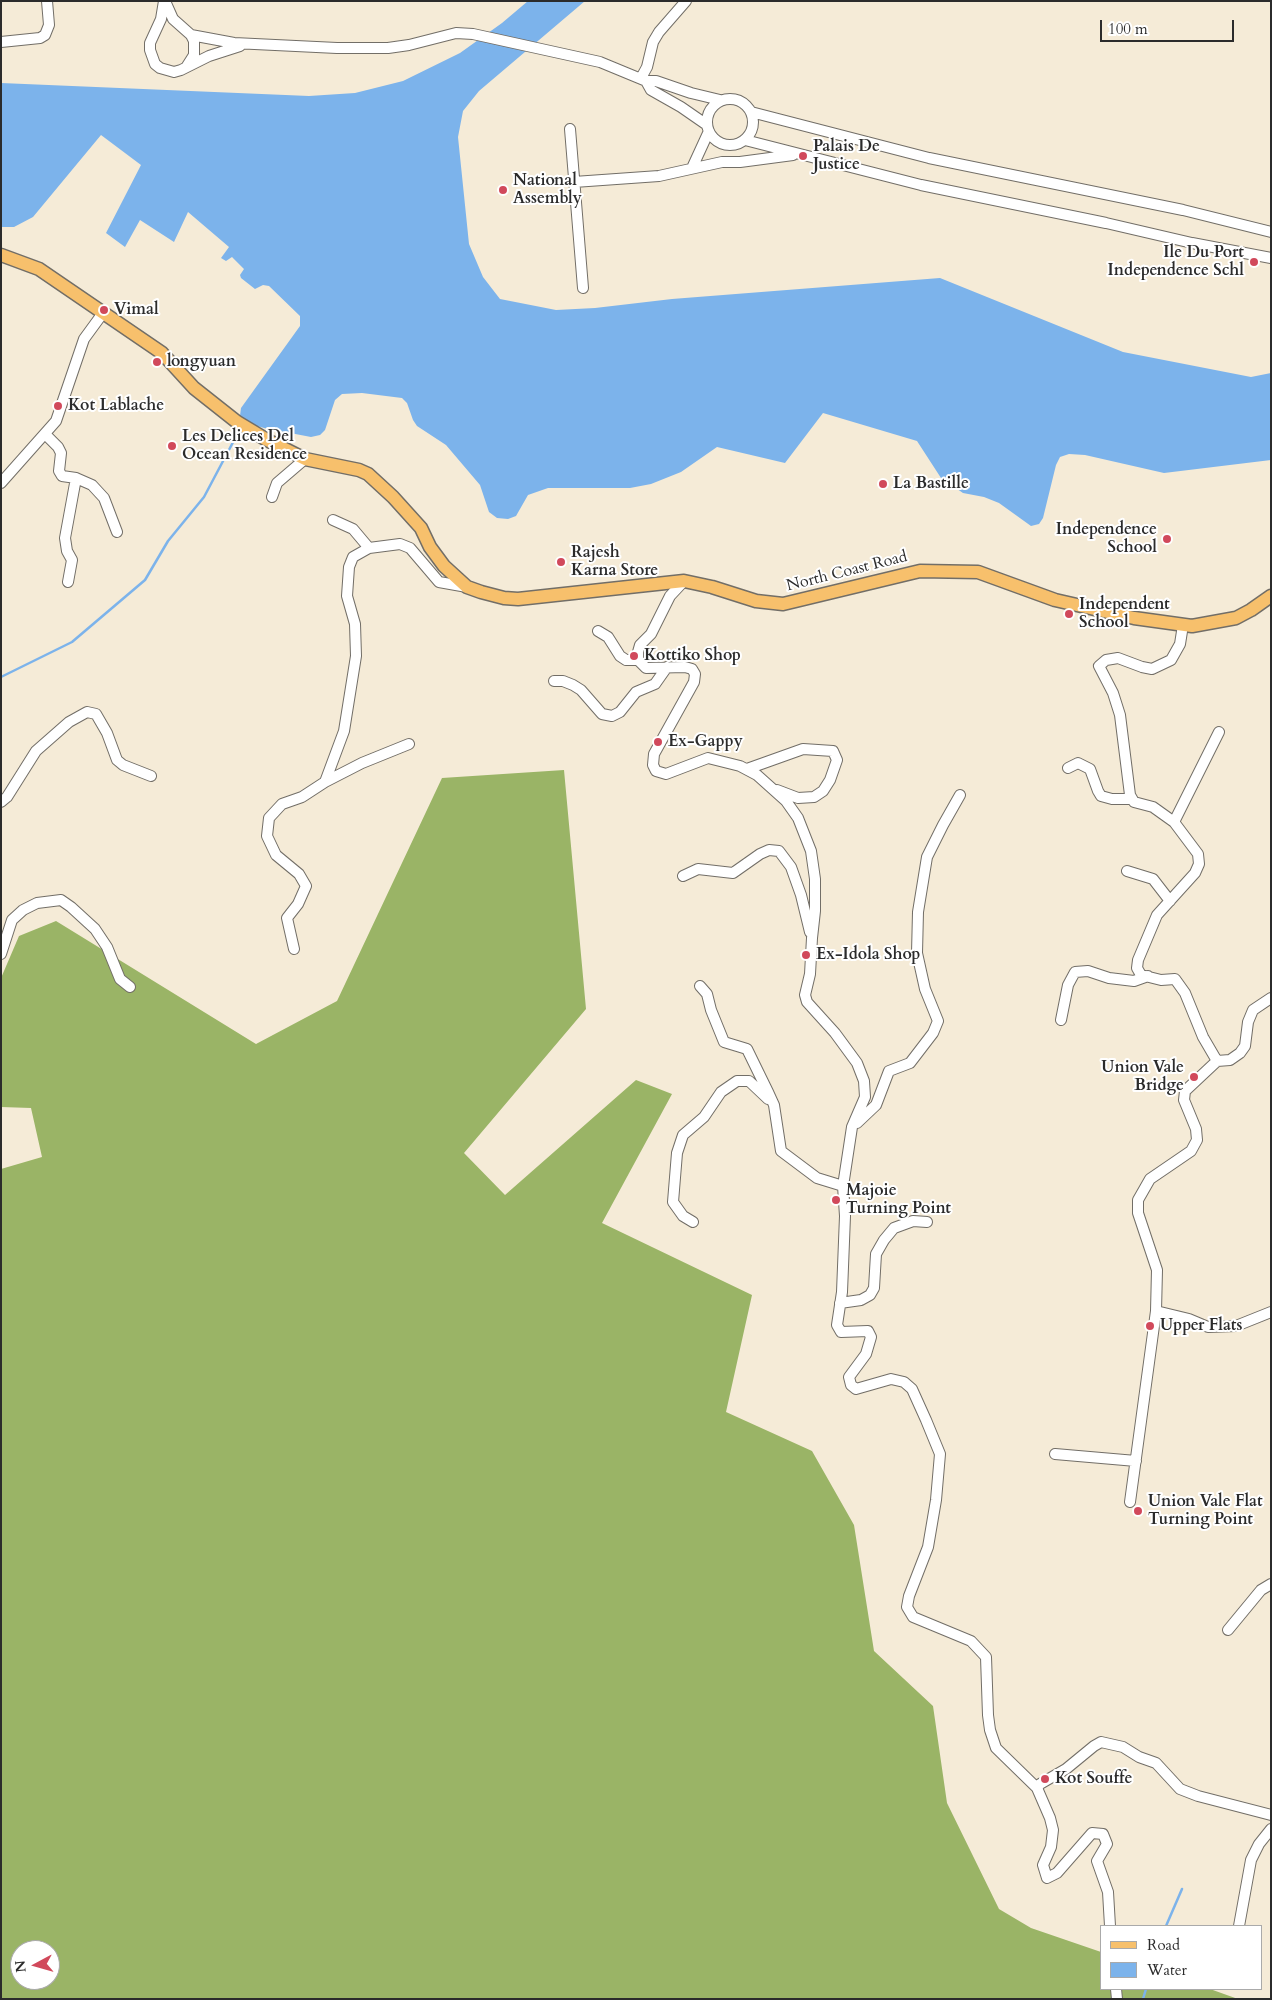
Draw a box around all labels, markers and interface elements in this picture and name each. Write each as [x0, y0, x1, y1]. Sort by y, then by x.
scale bar [1102, 10, 1236, 42]
text: 100 m [1108, 19, 1148, 39]
place label: Palais De Justice [813, 137, 880, 175]
marker: Palais De Justice [797, 150, 809, 162]
place label: National Assembly [513, 171, 582, 209]
marker: National Assembly [497, 184, 509, 196]
place label: Ile Du Port Independence Schl [1108, 243, 1244, 281]
marker: Ile Du Port Independence Schl [1248, 256, 1260, 268]
place label: Vimal [114, 300, 159, 320]
marker: Vimal [98, 304, 110, 316]
place label: longyuan [167, 352, 236, 372]
marker: longyuan [151, 356, 163, 368]
place label: Kot Lablache [68, 396, 164, 416]
marker: Kot Lablache [52, 400, 64, 412]
place label: Les Delices Del Ocean Residence [182, 427, 307, 465]
marker: Les Delices Del Ocean Residence [166, 440, 178, 452]
place label: La Bastille [893, 474, 969, 494]
marker: La Bastille [877, 478, 889, 490]
place label: Independence School [1056, 520, 1157, 558]
marker: Independence School [1161, 533, 1173, 545]
place label: Rajesh Karna Store [571, 543, 658, 581]
street label: North Coast Road [785, 548, 909, 596]
marker: Rajesh Karna Store [555, 556, 567, 568]
place label: Independent School [1079, 595, 1170, 633]
marker: Independent School [1063, 608, 1075, 620]
place label: Kottiko Shop [644, 646, 741, 666]
marker: Kottiko Shop [628, 650, 640, 662]
place label: Ex-Gappy [668, 732, 743, 752]
marker: Ex-Gappy [652, 736, 664, 748]
place label: Ex-Idola Shop [816, 945, 920, 965]
marker: Ex-Idola Shop [800, 949, 812, 961]
place label: Union Vale Bridge [1101, 1058, 1184, 1096]
marker: Union Vale Bridge [1188, 1071, 1200, 1083]
place label: Majoie Turning Point [846, 1181, 951, 1219]
marker: Majoie Turning Point [830, 1194, 842, 1206]
place label: Upper Flats [1160, 1316, 1242, 1336]
marker: Upper Flats [1144, 1320, 1156, 1332]
place label: Union Vale Flat Turning Point [1148, 1492, 1263, 1530]
marker: Union Vale Flat Turning Point [1132, 1505, 1144, 1517]
place label: Kot Souffe [1055, 1769, 1132, 1789]
marker: Kot Souffe [1039, 1773, 1051, 1785]
legend [1100, 1925, 1262, 1990]
text: Road [1147, 1935, 1180, 1955]
north arrow [10, 1940, 60, 1990]
text: N [10, 1959, 31, 1974]
text: Water [1147, 1960, 1187, 1980]

